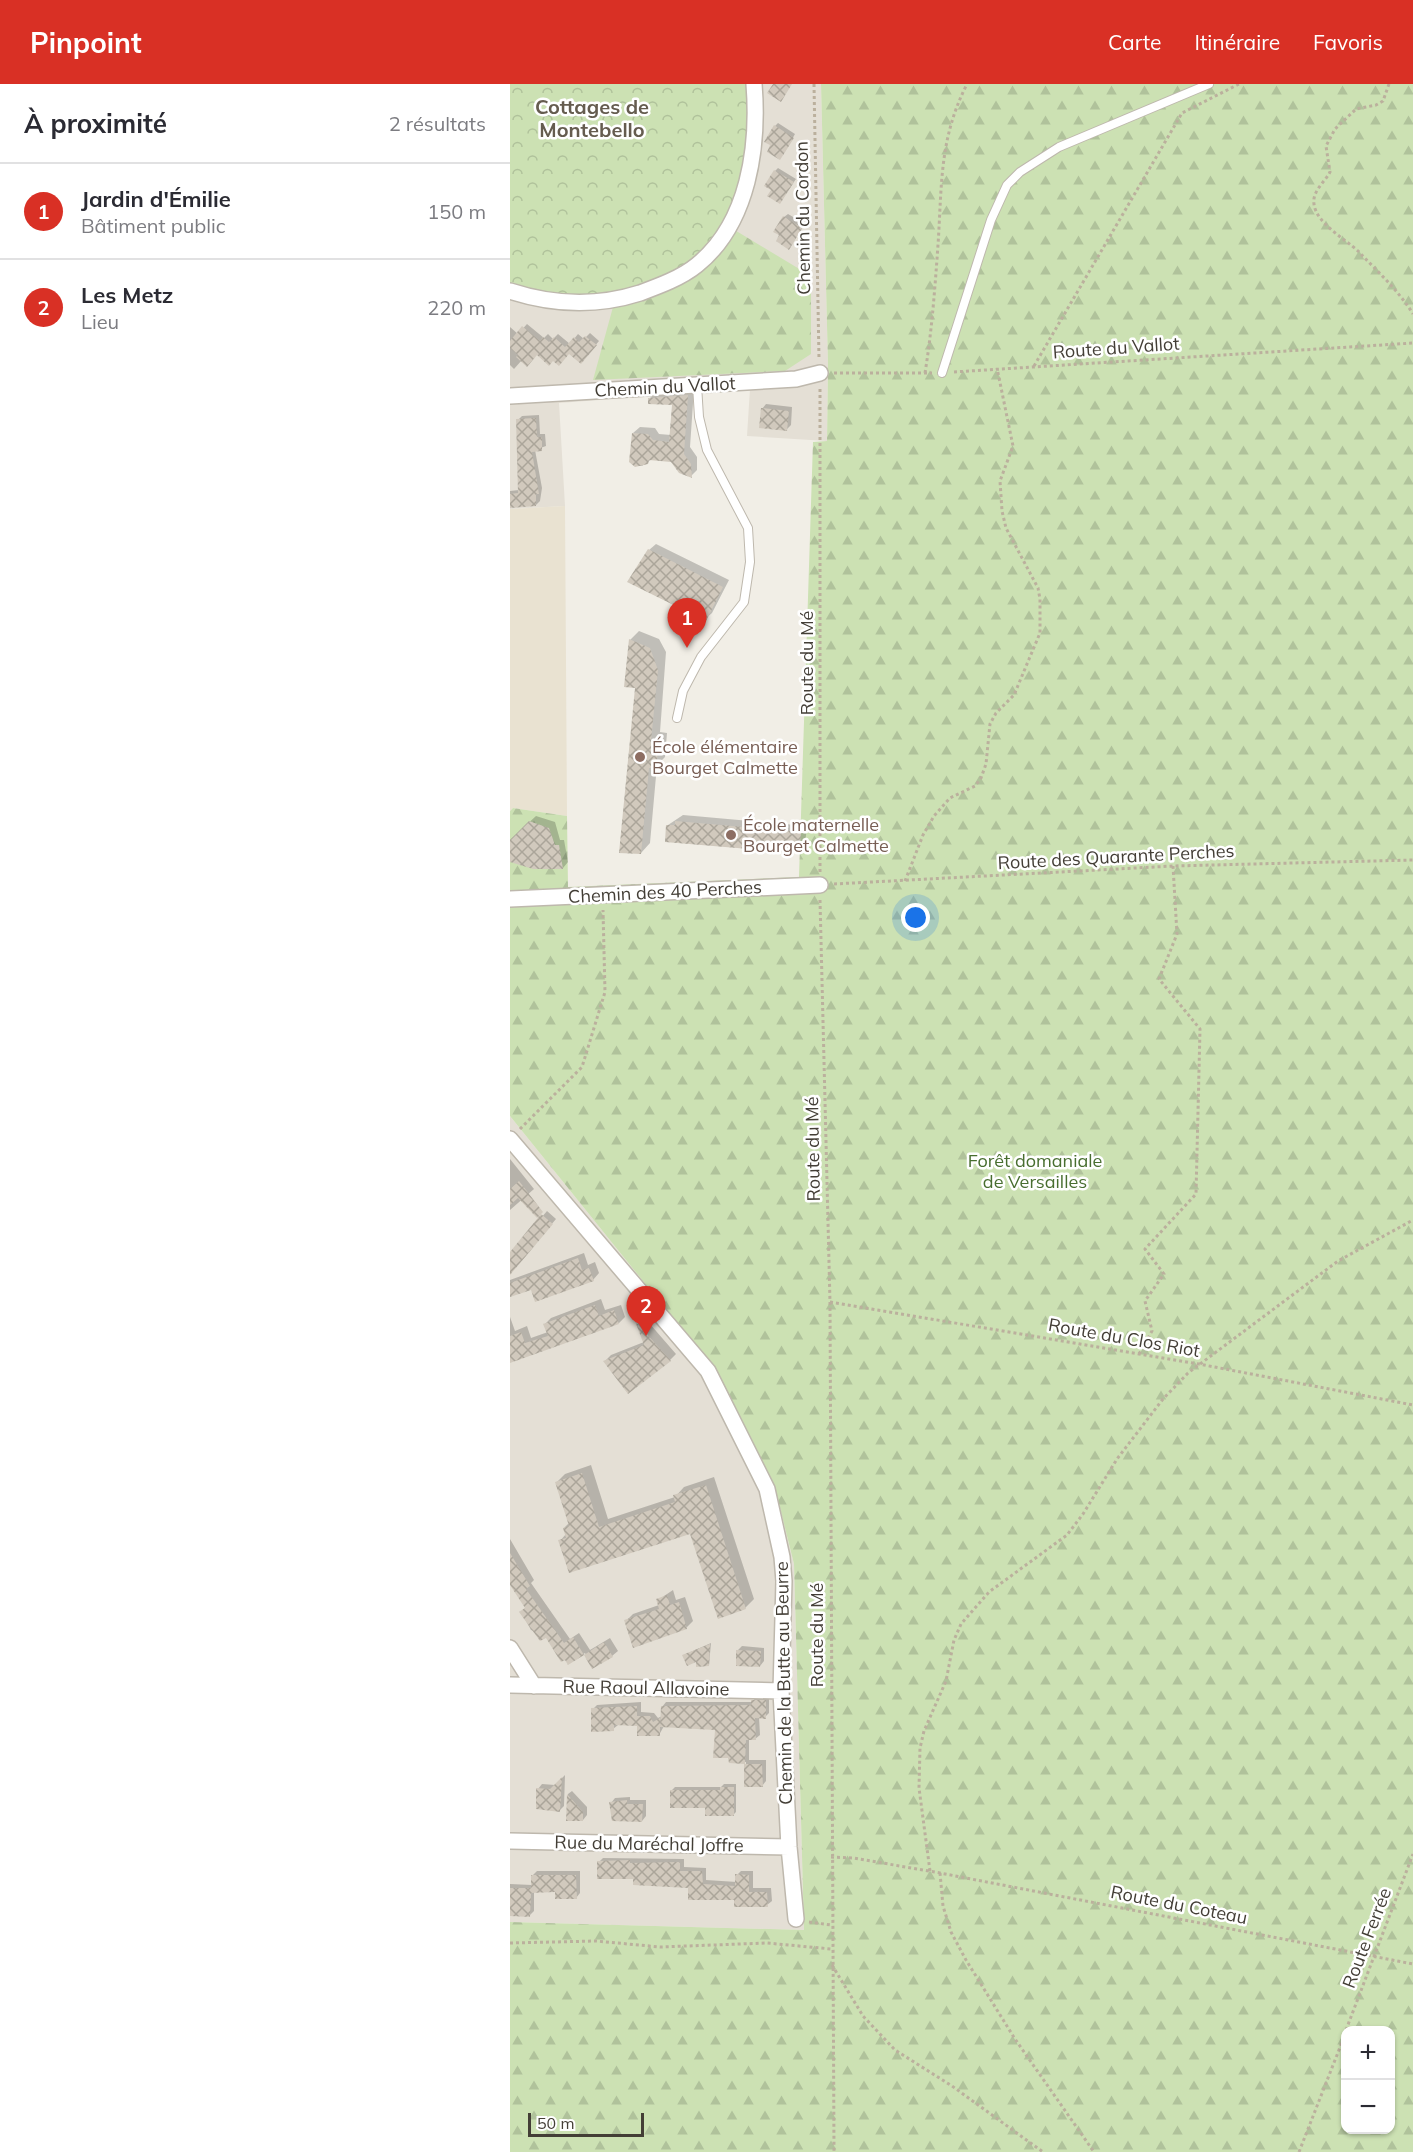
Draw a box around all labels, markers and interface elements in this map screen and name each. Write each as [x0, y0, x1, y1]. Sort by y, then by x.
text: Pinpoint [30, 25, 142, 60]
text: Carte [1108, 29, 1162, 55]
text: Itinéraire [1195, 29, 1280, 55]
text: Favoris [1313, 29, 1383, 55]
district label: Cottages de Montebello [535, 94, 649, 142]
text: À proximité [24, 107, 167, 140]
text: 2 résultats [389, 111, 486, 136]
street label: Chemin du Cordon [790, 141, 815, 295]
text: Jardin d'Émilie [81, 185, 231, 213]
text: 1 [38, 199, 50, 224]
text: 150 m [427, 199, 486, 224]
text: Bâtiment public [81, 213, 226, 238]
text: Les Metz [81, 281, 173, 309]
text: 2 [38, 295, 50, 320]
text: 220 m [427, 295, 486, 320]
text: Lieu [81, 309, 119, 334]
street label: Route du Vallot [1052, 332, 1180, 363]
street label: Chemin du Vallot [594, 371, 736, 402]
pin: 1 [668, 598, 706, 648]
street label: Route du Mé [795, 611, 818, 715]
place label: École élémentaire Bourget Calmette [652, 735, 798, 779]
marker: École élémentaire Bourget Calmette [633, 750, 647, 764]
place label: École maternelle Bourget Calmette [743, 813, 889, 857]
marker: École maternelle Bourget Calmette [724, 828, 738, 842]
street label: Route des Quarante Perches [997, 839, 1235, 874]
street label: Chemin des 40 Perches [567, 875, 763, 908]
your location [901, 903, 930, 932]
street label: Route du Mé [800, 1096, 825, 1202]
park label: Forêt domaniale de Versailles [968, 1149, 1102, 1193]
pin: 2 [626, 1286, 666, 1336]
street label: Route du Clos Riot [1047, 1313, 1202, 1362]
street label: Chemin de la Butte au Beurre [770, 1561, 797, 1805]
street label: Route du Mé [805, 1583, 828, 1687]
street label: Rue Raoul Allavoine [562, 1675, 730, 1700]
street label: Rue du Maréchal Joffre [554, 1830, 744, 1857]
street label: Route du Coteau [1109, 1880, 1249, 1929]
street label: Route Ferrée [1337, 1884, 1396, 1991]
map controls [1341, 2026, 1395, 2134]
button: + [1341, 2026, 1395, 2080]
button: − [1341, 2080, 1395, 2134]
scale bar [528, 2110, 644, 2138]
text: 50 m [537, 2113, 574, 2133]

